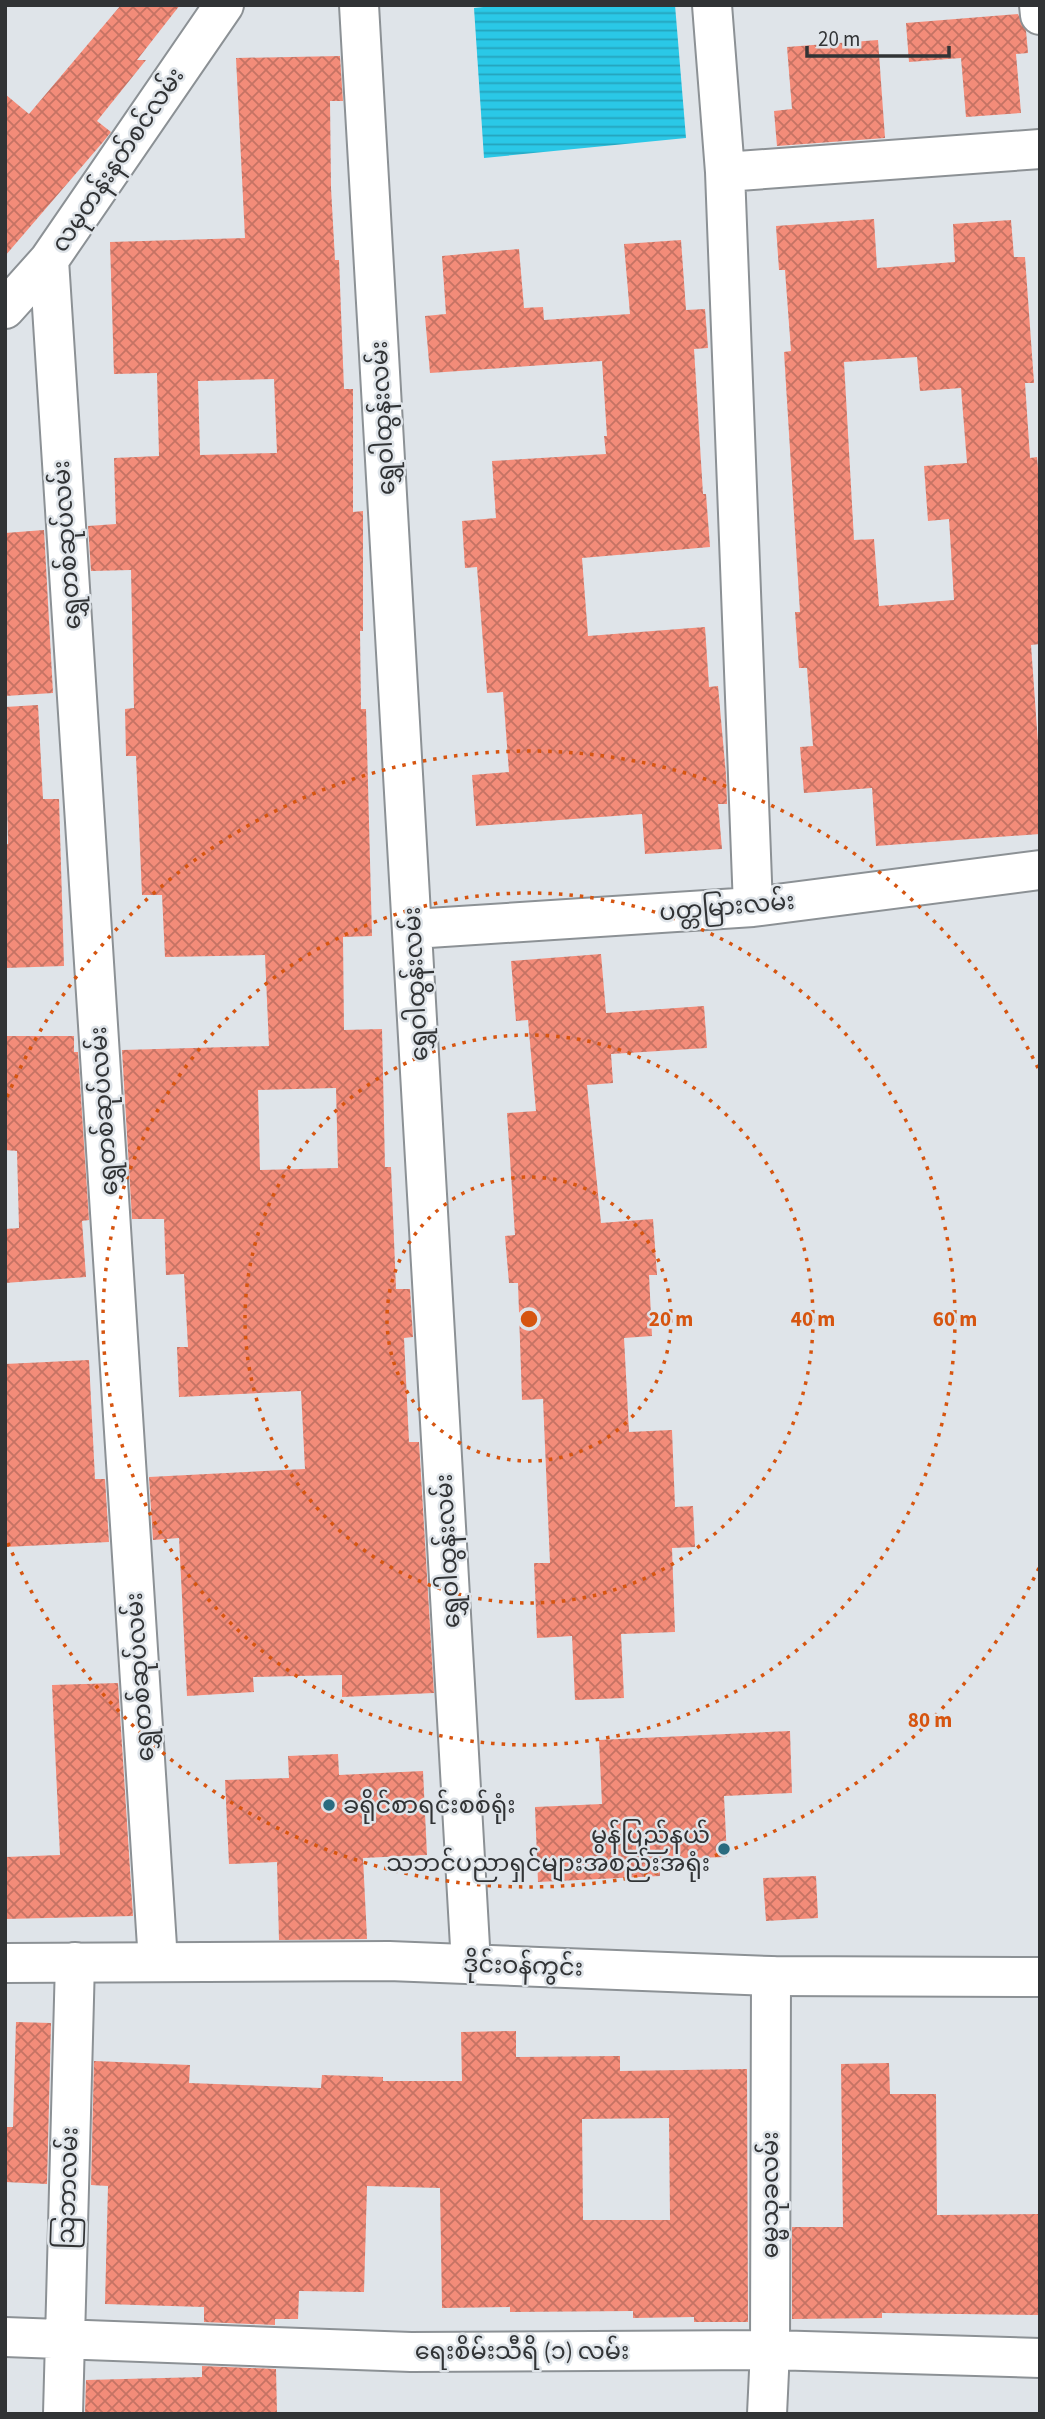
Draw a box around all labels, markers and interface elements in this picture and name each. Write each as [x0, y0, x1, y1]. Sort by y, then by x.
scale bar [807, 14, 949, 58]
text: 20 m [818, 24, 860, 54]
street label: လမုတန်းနတ်စင်လမ်း [43, 61, 194, 260]
street label: ရွှေဝါထွန်းလမ်း [361, 340, 406, 496]
street label: ရွှေတစ်ဆုပ်လမ်း [44, 459, 91, 631]
street label: ပတ္တမြားလမ်း [658, 884, 796, 931]
street label: ရွှေဝါထွန်းလမ်း [394, 906, 439, 1062]
street label: ရွှေတစ်ဆုပ်လမ်း [81, 1025, 128, 1197]
text: 20 m [649, 1304, 693, 1334]
text: 40 m [791, 1304, 835, 1334]
text: 60 m [933, 1304, 977, 1334]
centre of rings [517, 1307, 541, 1331]
street label: ရွှေဝါထွန်းလမ်း [426, 1473, 471, 1629]
street label: ရွှေတစ်ဆုပ်လမ်း [117, 1591, 164, 1763]
text: 80 m [908, 1705, 952, 1735]
place label: ခရိုင်စာရင်းစစ်ရုံး [343, 1788, 516, 1824]
marker: ခရိုင်စာရင်းစစ်ရုံး [321, 1797, 337, 1813]
place label: မွန်ပြည်နယ် သဘင်ပညာရှင်များအစည်းအရုံး [386, 1818, 710, 1882]
marker: မွန်ပြည်နယ် သဘင်ပညာရှင်များအစည်းအရုံး [716, 1841, 732, 1857]
street label: ဒိုင်းဝန်ကွင်း [462, 1946, 584, 1987]
street label: သြဘာလမ်း [48, 2126, 89, 2250]
street label: ဓမ္မသုခလမ်း [753, 2131, 789, 2259]
street label: ရေးစိမ်းသီရိ (၁) လမ်း [415, 2334, 629, 2370]

